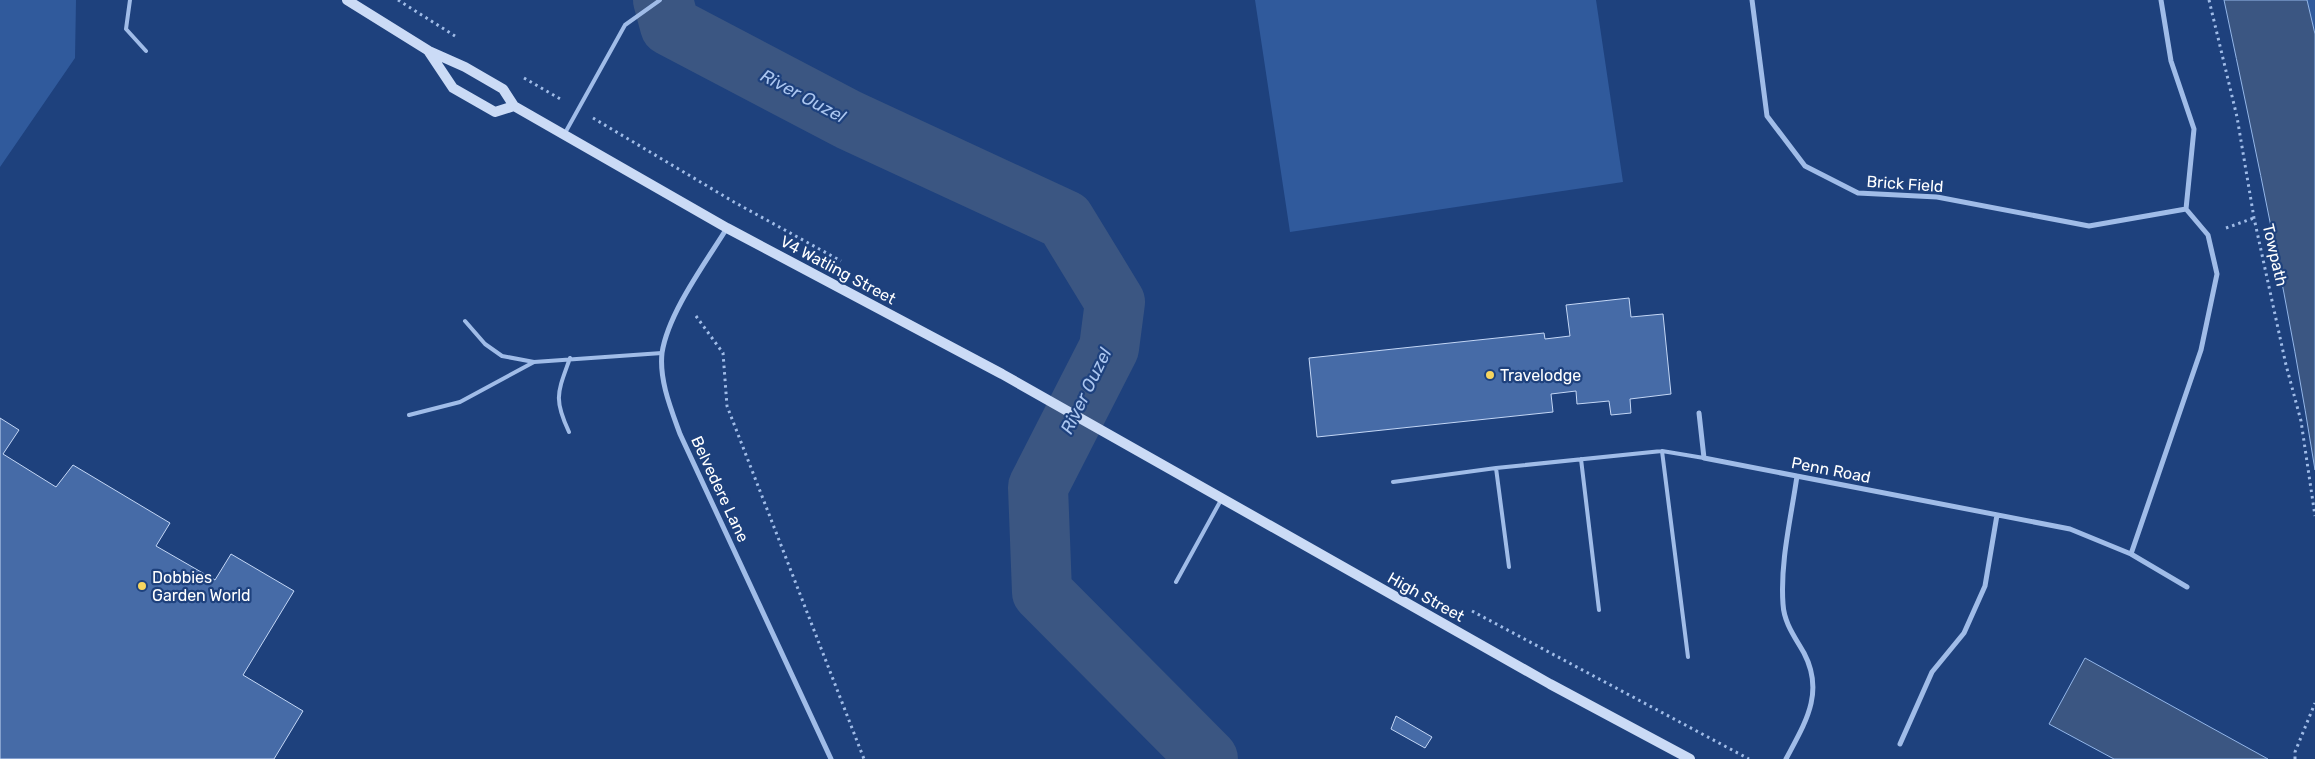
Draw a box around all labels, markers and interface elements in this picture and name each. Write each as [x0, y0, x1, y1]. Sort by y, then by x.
water label: River Ouzel [757, 64, 850, 128]
street label: Brick Field [1866, 172, 1944, 196]
street label: Towpath [2259, 222, 2291, 288]
street label: V4 Watling Street [777, 232, 899, 308]
water label: River Ouzel [1056, 344, 1117, 438]
place label: Travelodge [1500, 366, 1581, 385]
marker: Travelodge [1484, 369, 1496, 381]
street label: Belvedere Lane [687, 433, 753, 545]
street label: Penn Road [1790, 453, 1872, 487]
place label: Dobbies Garden World [152, 568, 251, 605]
street label: High Street [1384, 568, 1468, 626]
marker: Dobbies Garden World [136, 580, 148, 592]

